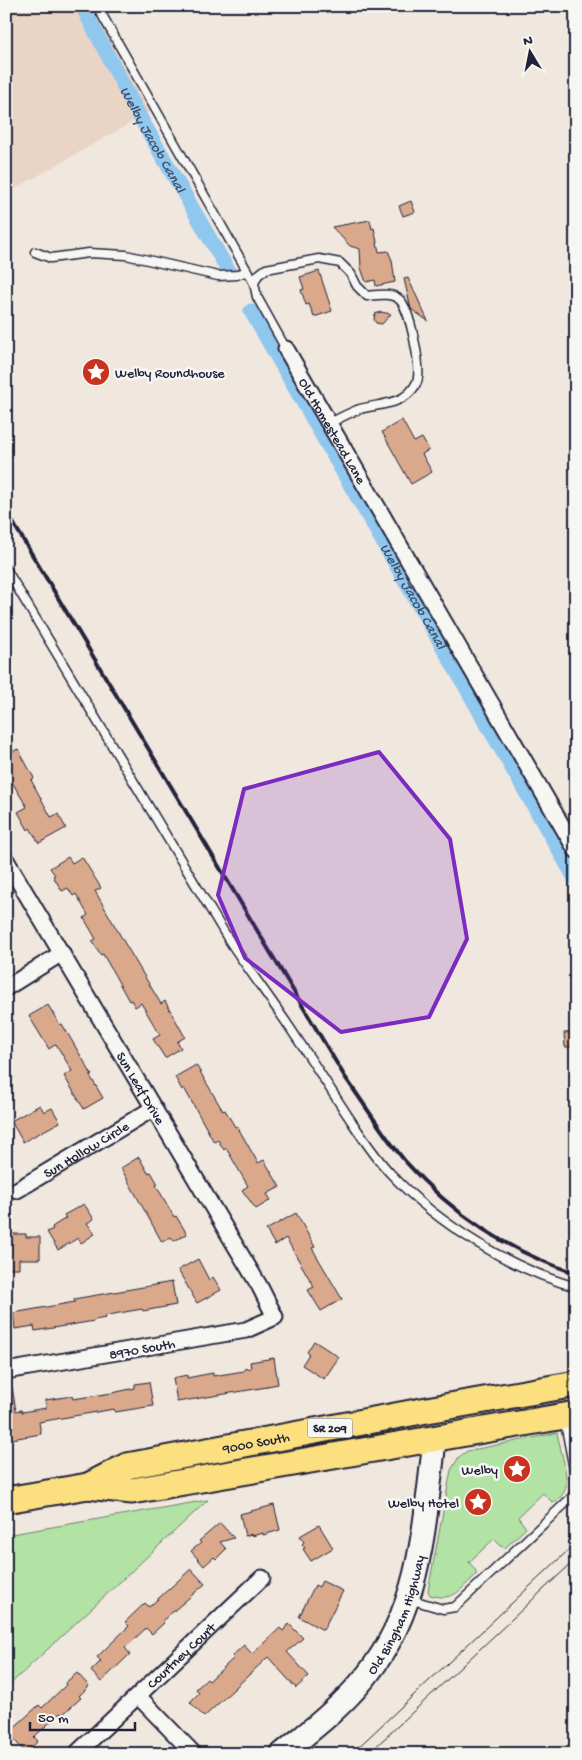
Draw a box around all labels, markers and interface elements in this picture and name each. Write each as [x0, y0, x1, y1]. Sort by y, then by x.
north arrow [504, 28, 554, 78]
text: N [522, 32, 534, 51]
water label: Welby Jacob Canal [115, 84, 189, 198]
place icon: Welby Roundhouse [81, 357, 111, 387]
place label: Welby Roundhouse [115, 366, 225, 383]
street label: Old Homestead Lane [294, 376, 369, 488]
water label: Welby Jacob Canal [375, 541, 450, 654]
street label: Sun Leaf Drive [111, 1050, 168, 1129]
street label: Sun Hollow Circle [41, 1119, 133, 1183]
street label: 8970 South [108, 1336, 177, 1365]
road number: SR 209 [308, 1419, 352, 1438]
street label: 9000 South [221, 1430, 292, 1459]
place icon: Welby [502, 1454, 532, 1484]
place label: Welby [462, 1463, 498, 1480]
place icon: Welby Hotel [463, 1487, 493, 1517]
place label: Welby Hotel [388, 1496, 459, 1513]
street label: Old Bingham Highway [364, 1554, 430, 1679]
street label: Courtney Court [144, 1619, 221, 1693]
scale bar [30, 1700, 135, 1732]
text: 50 m [38, 1710, 69, 1728]

